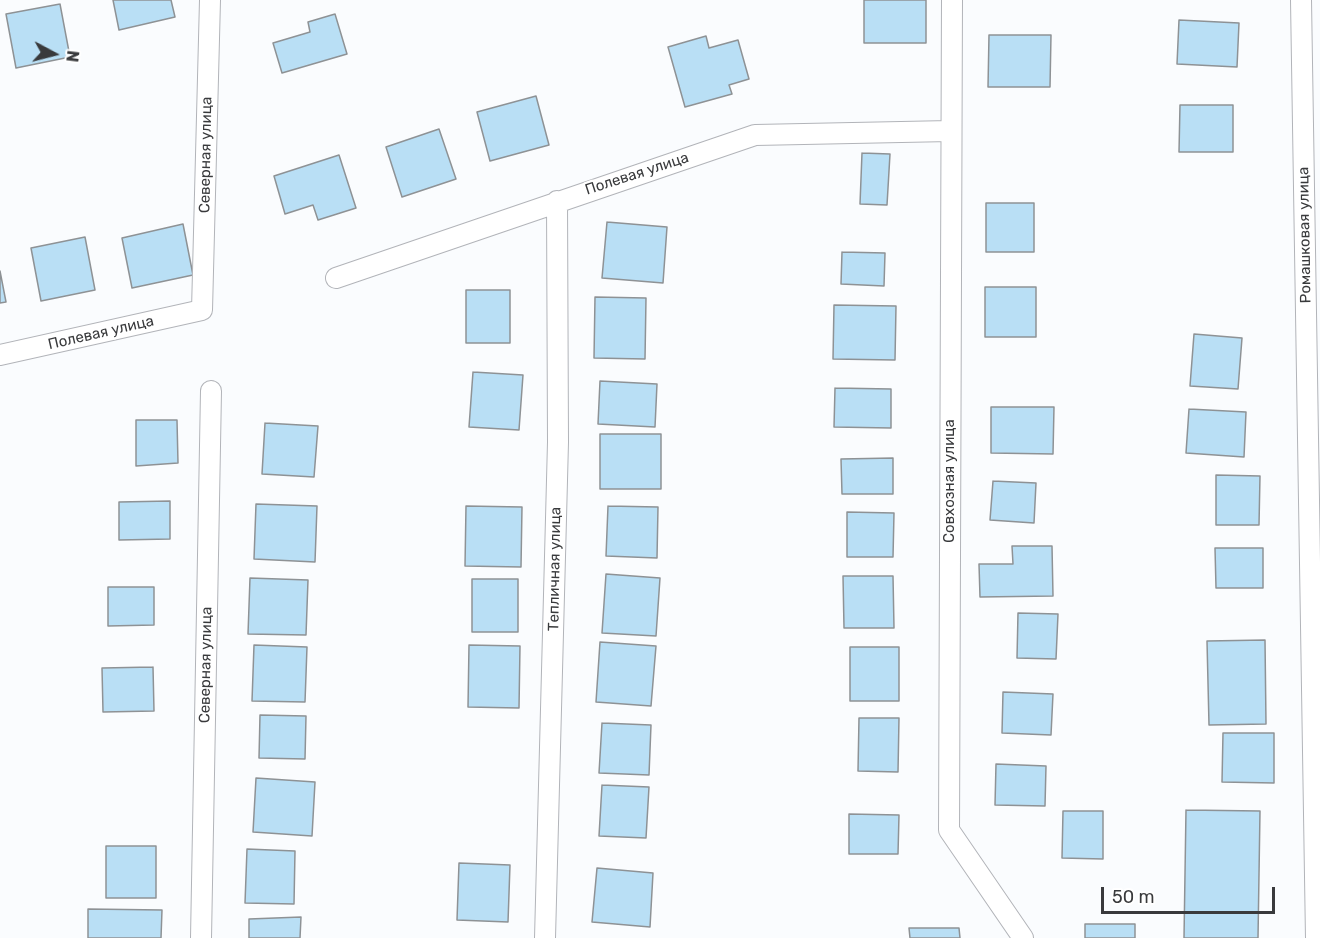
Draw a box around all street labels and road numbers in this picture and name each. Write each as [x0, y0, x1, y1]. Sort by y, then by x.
street label: Северная улица [196, 97, 216, 213]
street label: Полевая улица [583, 149, 691, 199]
street label: Ромашковая улица [1295, 167, 1315, 303]
street label: Полевая улица [46, 312, 156, 354]
street label: Совхозная улица [941, 419, 959, 543]
street label: Тепличная улица [545, 507, 565, 631]
street label: Северная улица [196, 607, 216, 723]

